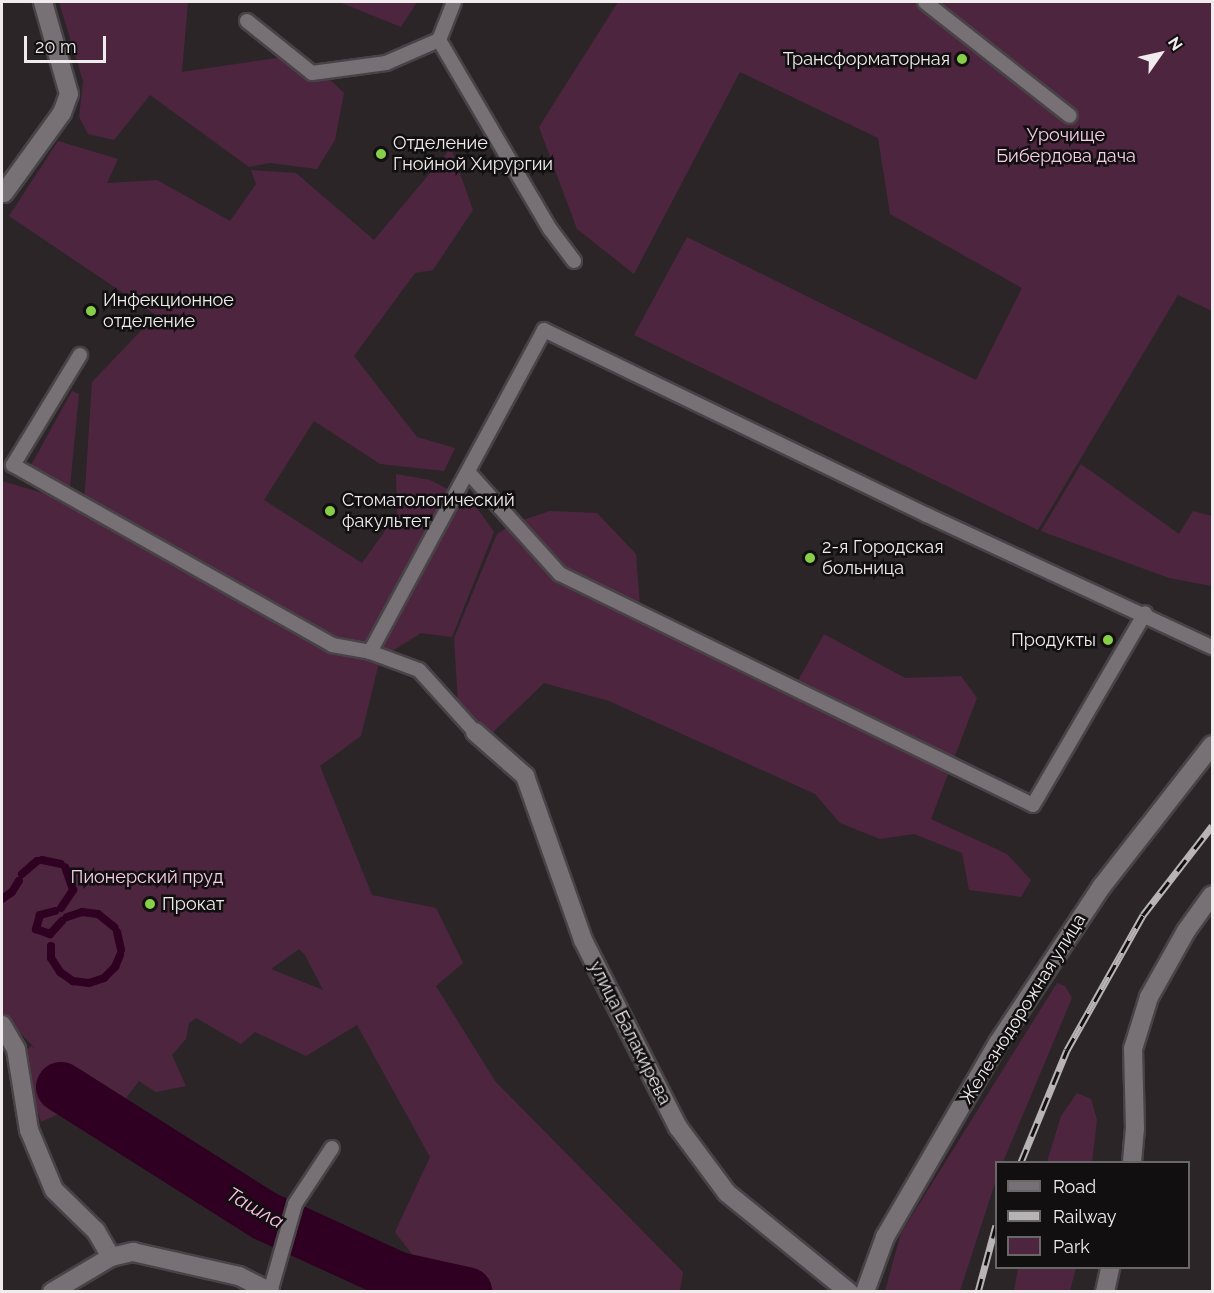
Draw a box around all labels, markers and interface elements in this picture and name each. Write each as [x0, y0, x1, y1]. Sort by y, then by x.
scale bar [27, 24, 110, 62]
north arrow [1130, 24, 1190, 84]
text: N [1164, 33, 1187, 54]
text: 20 m [35, 36, 77, 57]
place label: Трансформаторная [783, 48, 950, 70]
marker: Трансформаторная [955, 52, 969, 66]
park label: Урочище Бибердова дача [996, 125, 1136, 168]
place label: Отделение Гнойной Хирургии [393, 133, 553, 176]
marker: Отделение Гнойной Хирургии [374, 147, 388, 161]
place label: Инфекционное отделение [103, 290, 234, 332]
marker: Инфекционное отделение [84, 304, 98, 318]
place label: Стоматологический факультет [342, 490, 515, 532]
marker: Стоматологический факультет [323, 504, 337, 518]
place label: 2-я Городская больница [822, 537, 943, 580]
marker: 2-я Городская больница [803, 551, 817, 565]
place label: Продукты [1011, 629, 1096, 651]
marker: Продукты [1101, 633, 1115, 647]
park label: Пионерский пруд [71, 866, 223, 888]
place label: Прокат [162, 893, 224, 915]
marker: Прокат [143, 897, 157, 911]
street label: Железнодорожная улица [955, 910, 1091, 1108]
street label: улица Балакирева [584, 958, 676, 1108]
legend [995, 1161, 1190, 1269]
text: Road [1053, 1176, 1096, 1197]
water label: Ташла [222, 1182, 288, 1234]
text: Railway [1053, 1206, 1117, 1227]
text: Park [1053, 1236, 1090, 1257]

